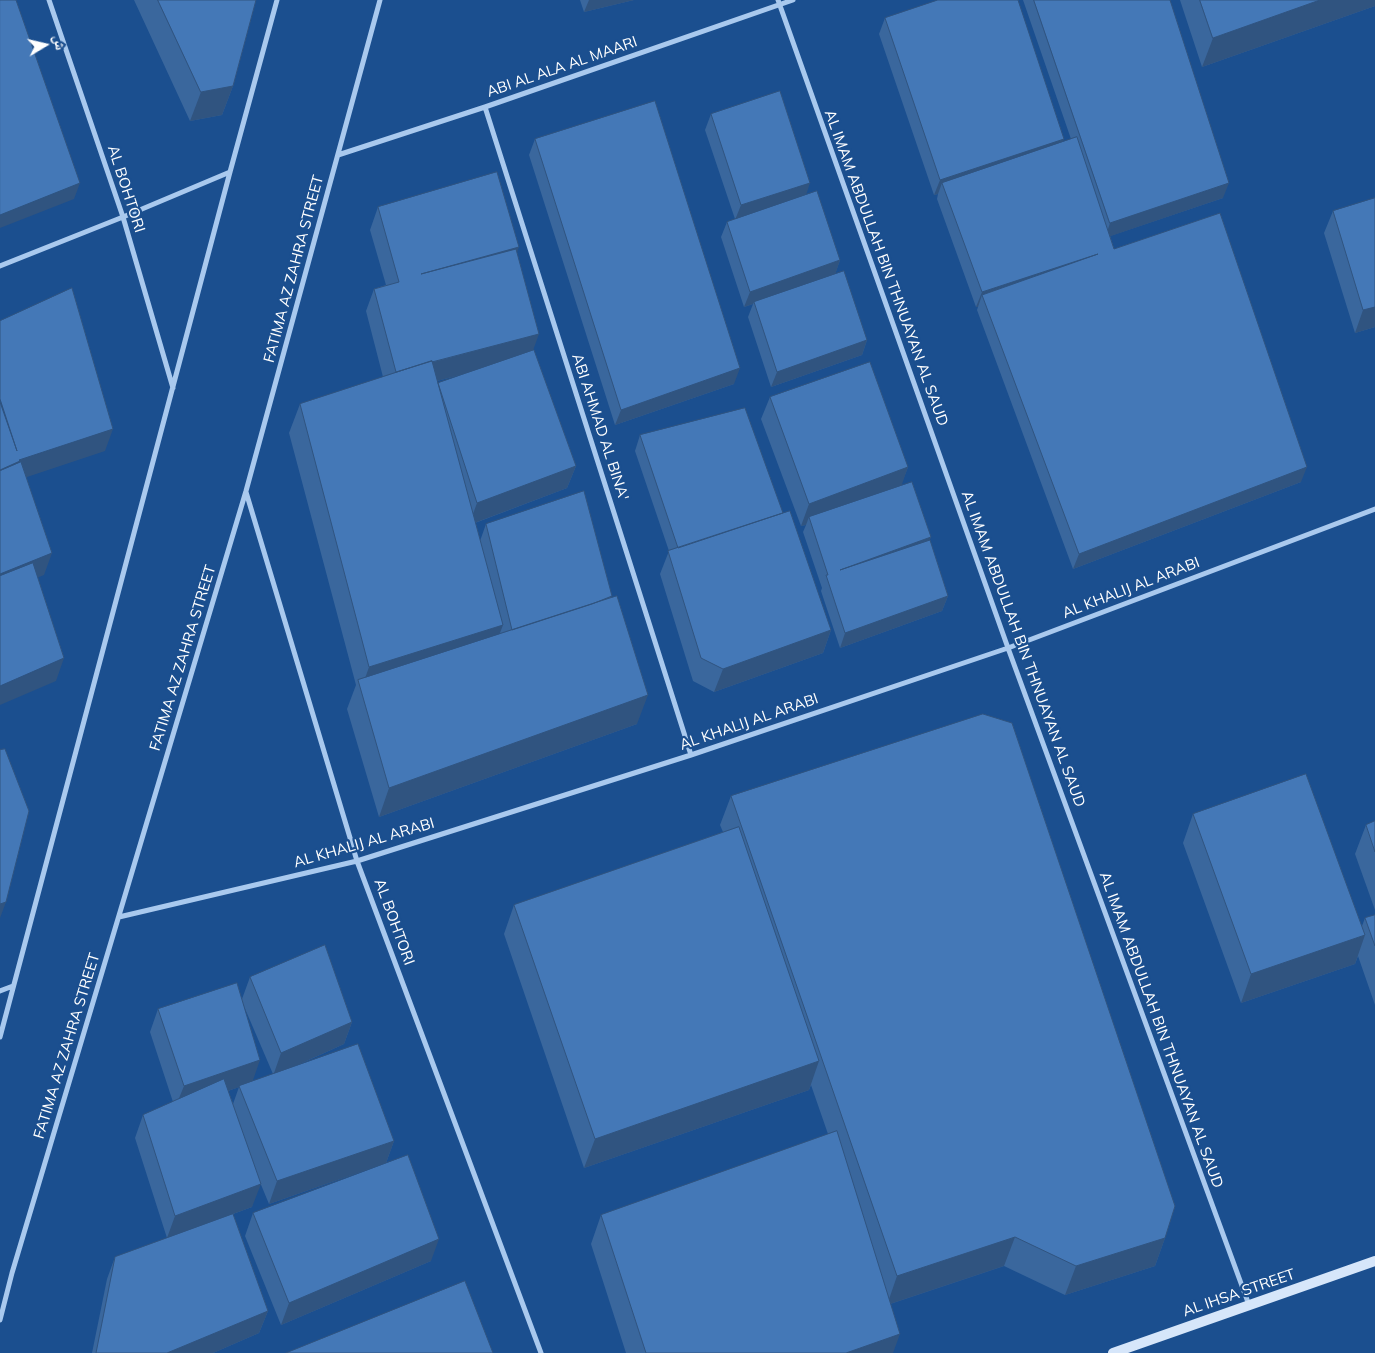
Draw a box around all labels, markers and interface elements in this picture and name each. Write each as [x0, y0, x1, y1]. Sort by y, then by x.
north arrow [20, 20, 70, 70]
street label: ABI AL ALA AL MAARI [484, 33, 640, 101]
text: ش [50, 34, 70, 51]
street label: AL IMAM ABDULLAH BIN THNUAYAN AL SAUD [820, 107, 952, 429]
street label: AL BOHTORI [103, 143, 149, 235]
street label: FATIMA AZ ZAHRA STREET [260, 173, 328, 365]
street label: ABI AHMAD AL BINA' [568, 351, 632, 503]
street label: AL IMAM ABDULLAH BIN THNUAYAN AL SAUD [957, 488, 1089, 810]
street label: AL KHALIJ AL ARABI [1060, 554, 1202, 622]
street label: FATIMA AZ ZAHRA STREET [146, 563, 220, 753]
street label: AL KHALIJ AL ARABI [677, 690, 821, 754]
street label: AL KHALIJ AL ARABI [292, 814, 436, 872]
street label: AL IMAM ABDULLAH BIN THNUAYAN AL SAUD [1095, 869, 1227, 1191]
street label: AL BOHTORI [370, 876, 418, 968]
street label: FATIMA AZ ZAHRA STREET [30, 951, 104, 1141]
street label: AL IHSA STREET [1180, 1265, 1298, 1321]

